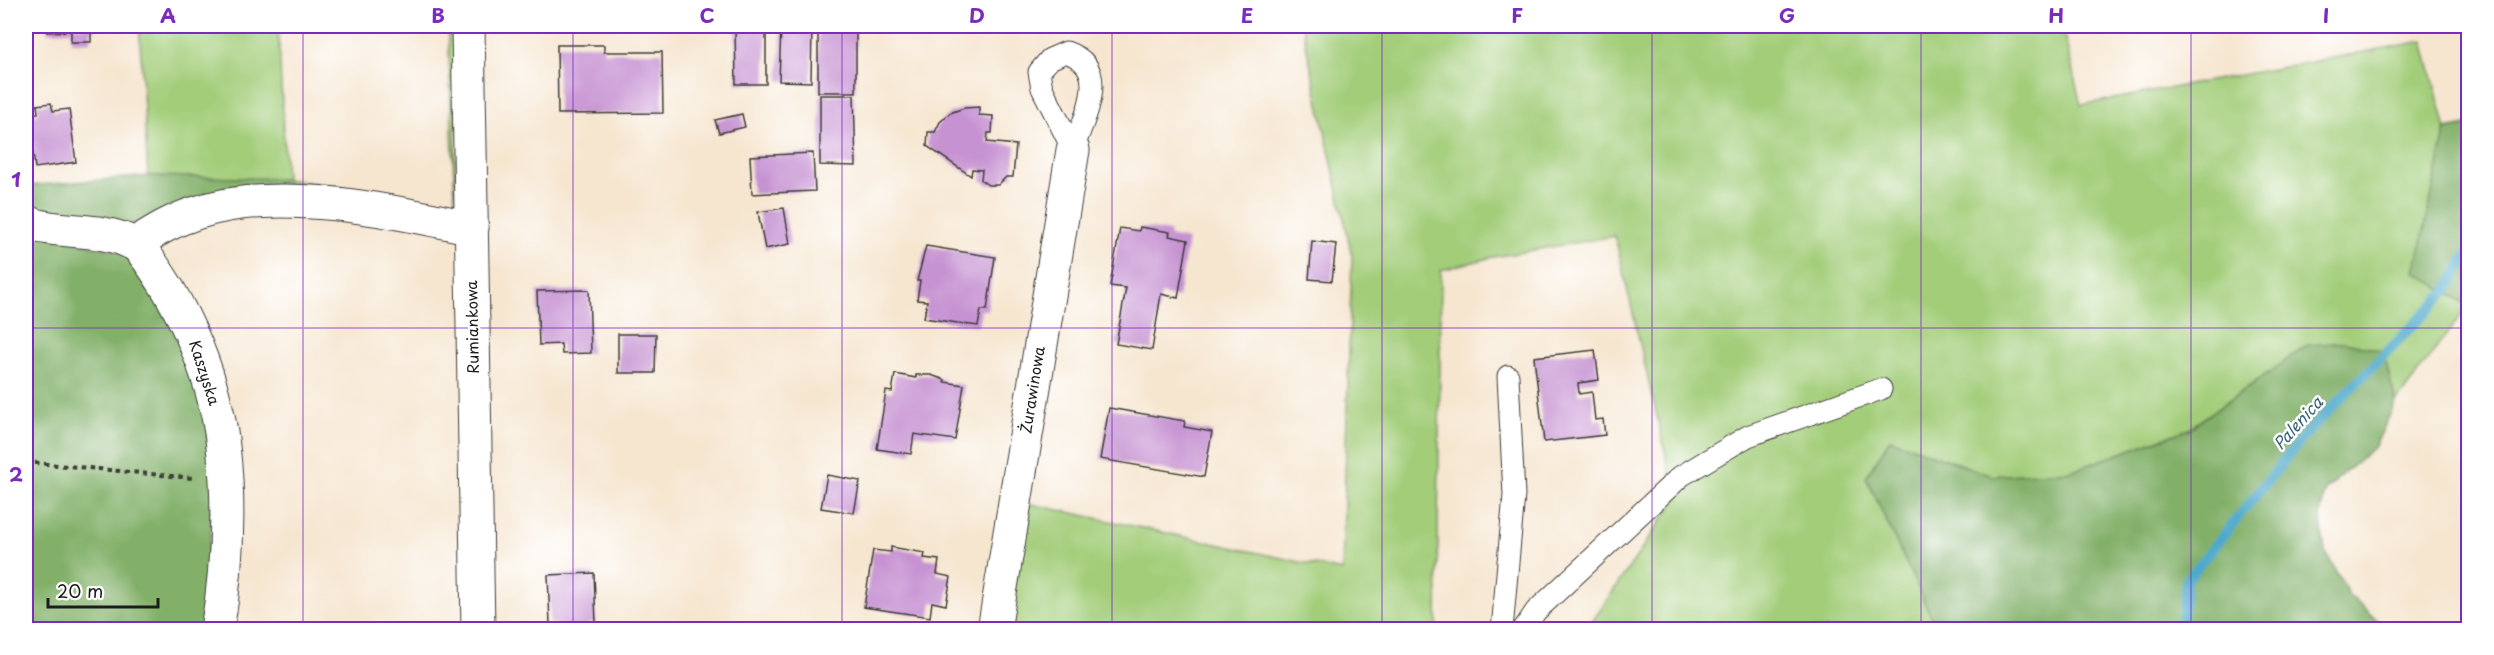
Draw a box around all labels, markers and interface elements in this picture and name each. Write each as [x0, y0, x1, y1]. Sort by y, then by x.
text: A [160, 0, 176, 30]
text: B [431, 0, 445, 30]
text: C [699, 0, 715, 30]
text: D [969, 0, 985, 30]
text: E [1241, 0, 1253, 30]
text: F [1511, 0, 1523, 30]
text: G [1779, 0, 1795, 30]
text: H [2048, 0, 2064, 30]
text: I [2323, 0, 2329, 30]
text: 1 [11, 164, 21, 194]
street label: Rumiankowa [459, 280, 484, 374]
street label: Kaszyska [184, 337, 227, 409]
street label: Żurawinowa [1013, 344, 1050, 435]
water label: Palenica [2267, 390, 2328, 454]
text: 2 [9, 459, 23, 489]
scale bar [48, 571, 158, 609]
text: 20 m [57, 577, 103, 604]

